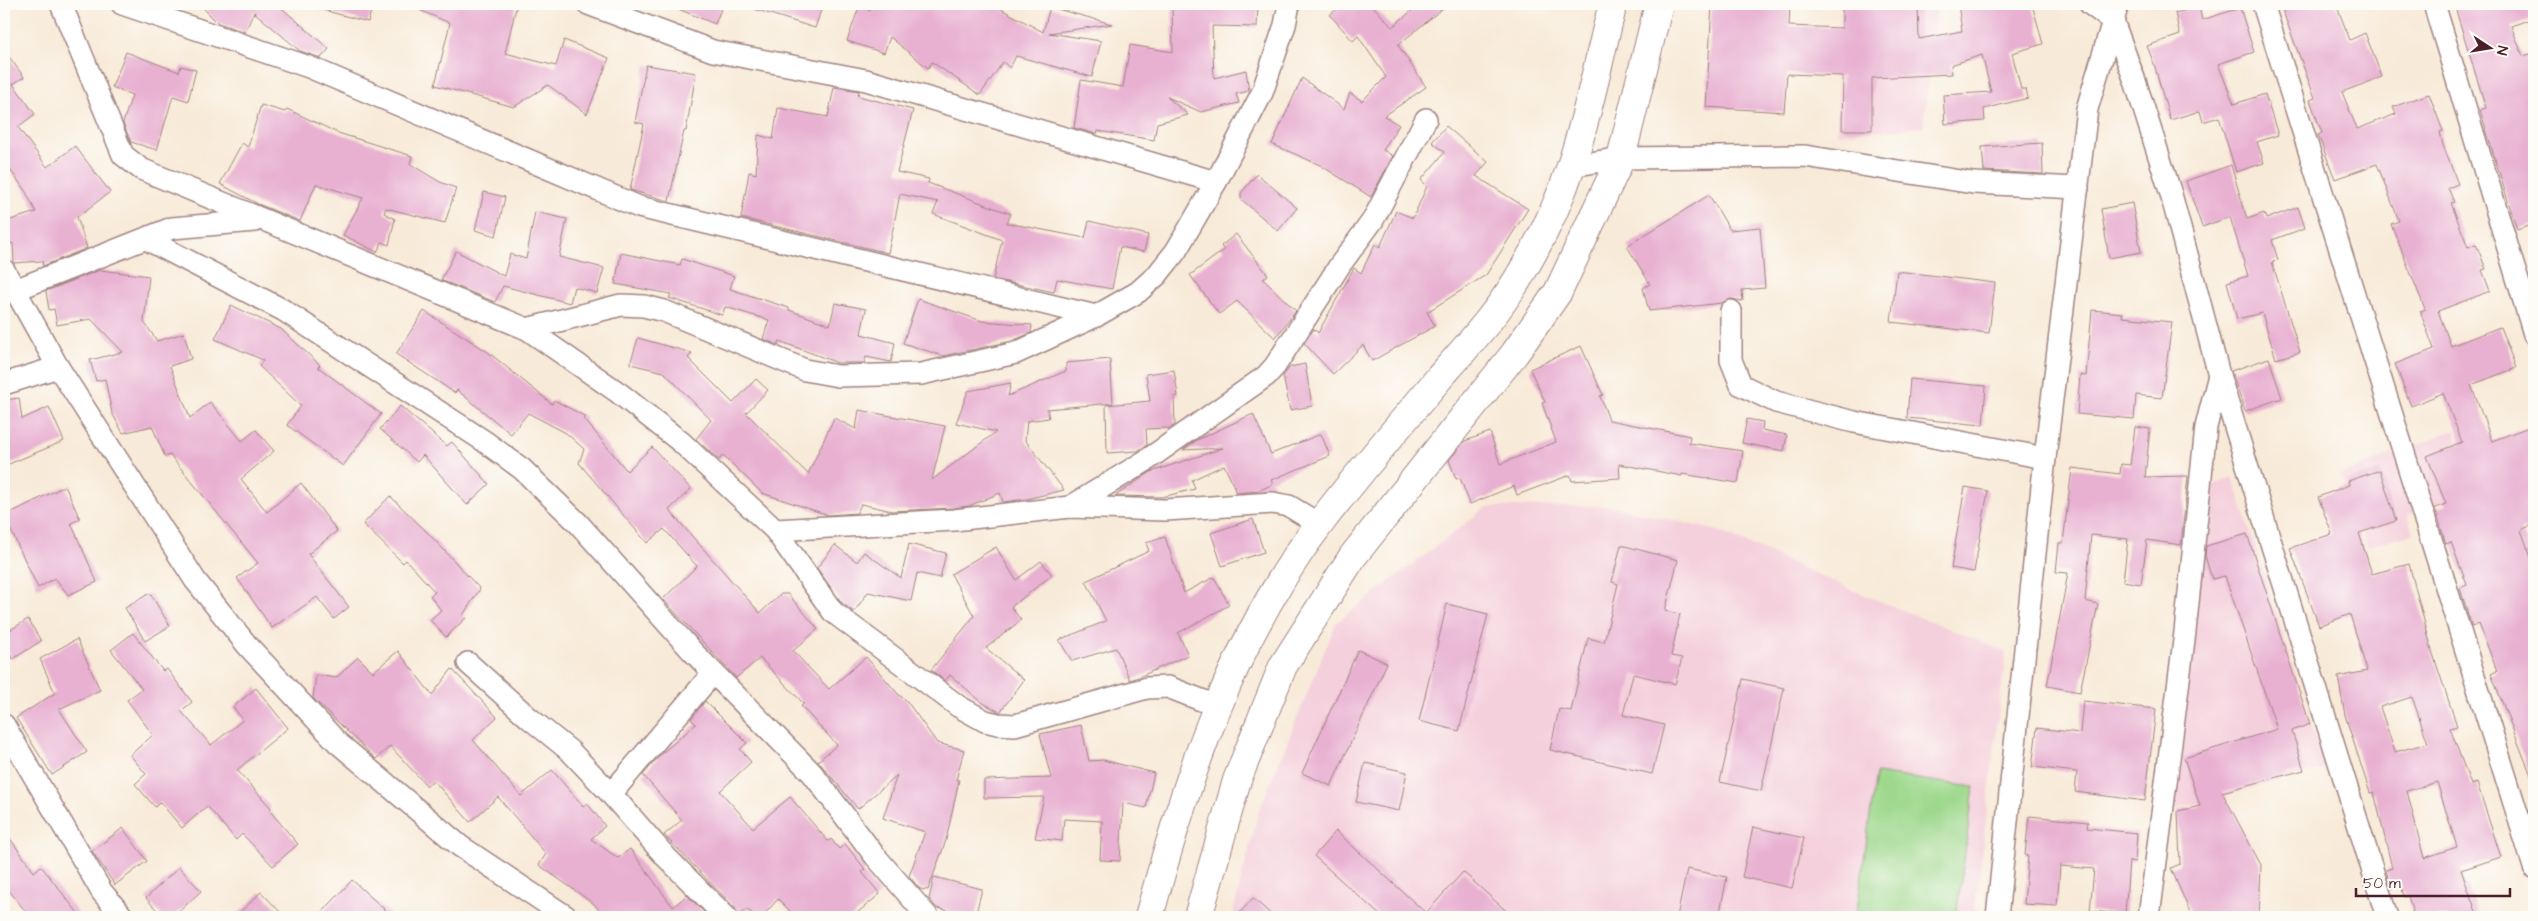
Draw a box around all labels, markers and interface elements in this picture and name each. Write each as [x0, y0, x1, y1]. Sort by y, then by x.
north arrow [2466, 22, 2516, 72]
text: N [2491, 44, 2512, 57]
scale bar [2356, 866, 2509, 898]
text: 50 m [2363, 873, 2401, 894]

